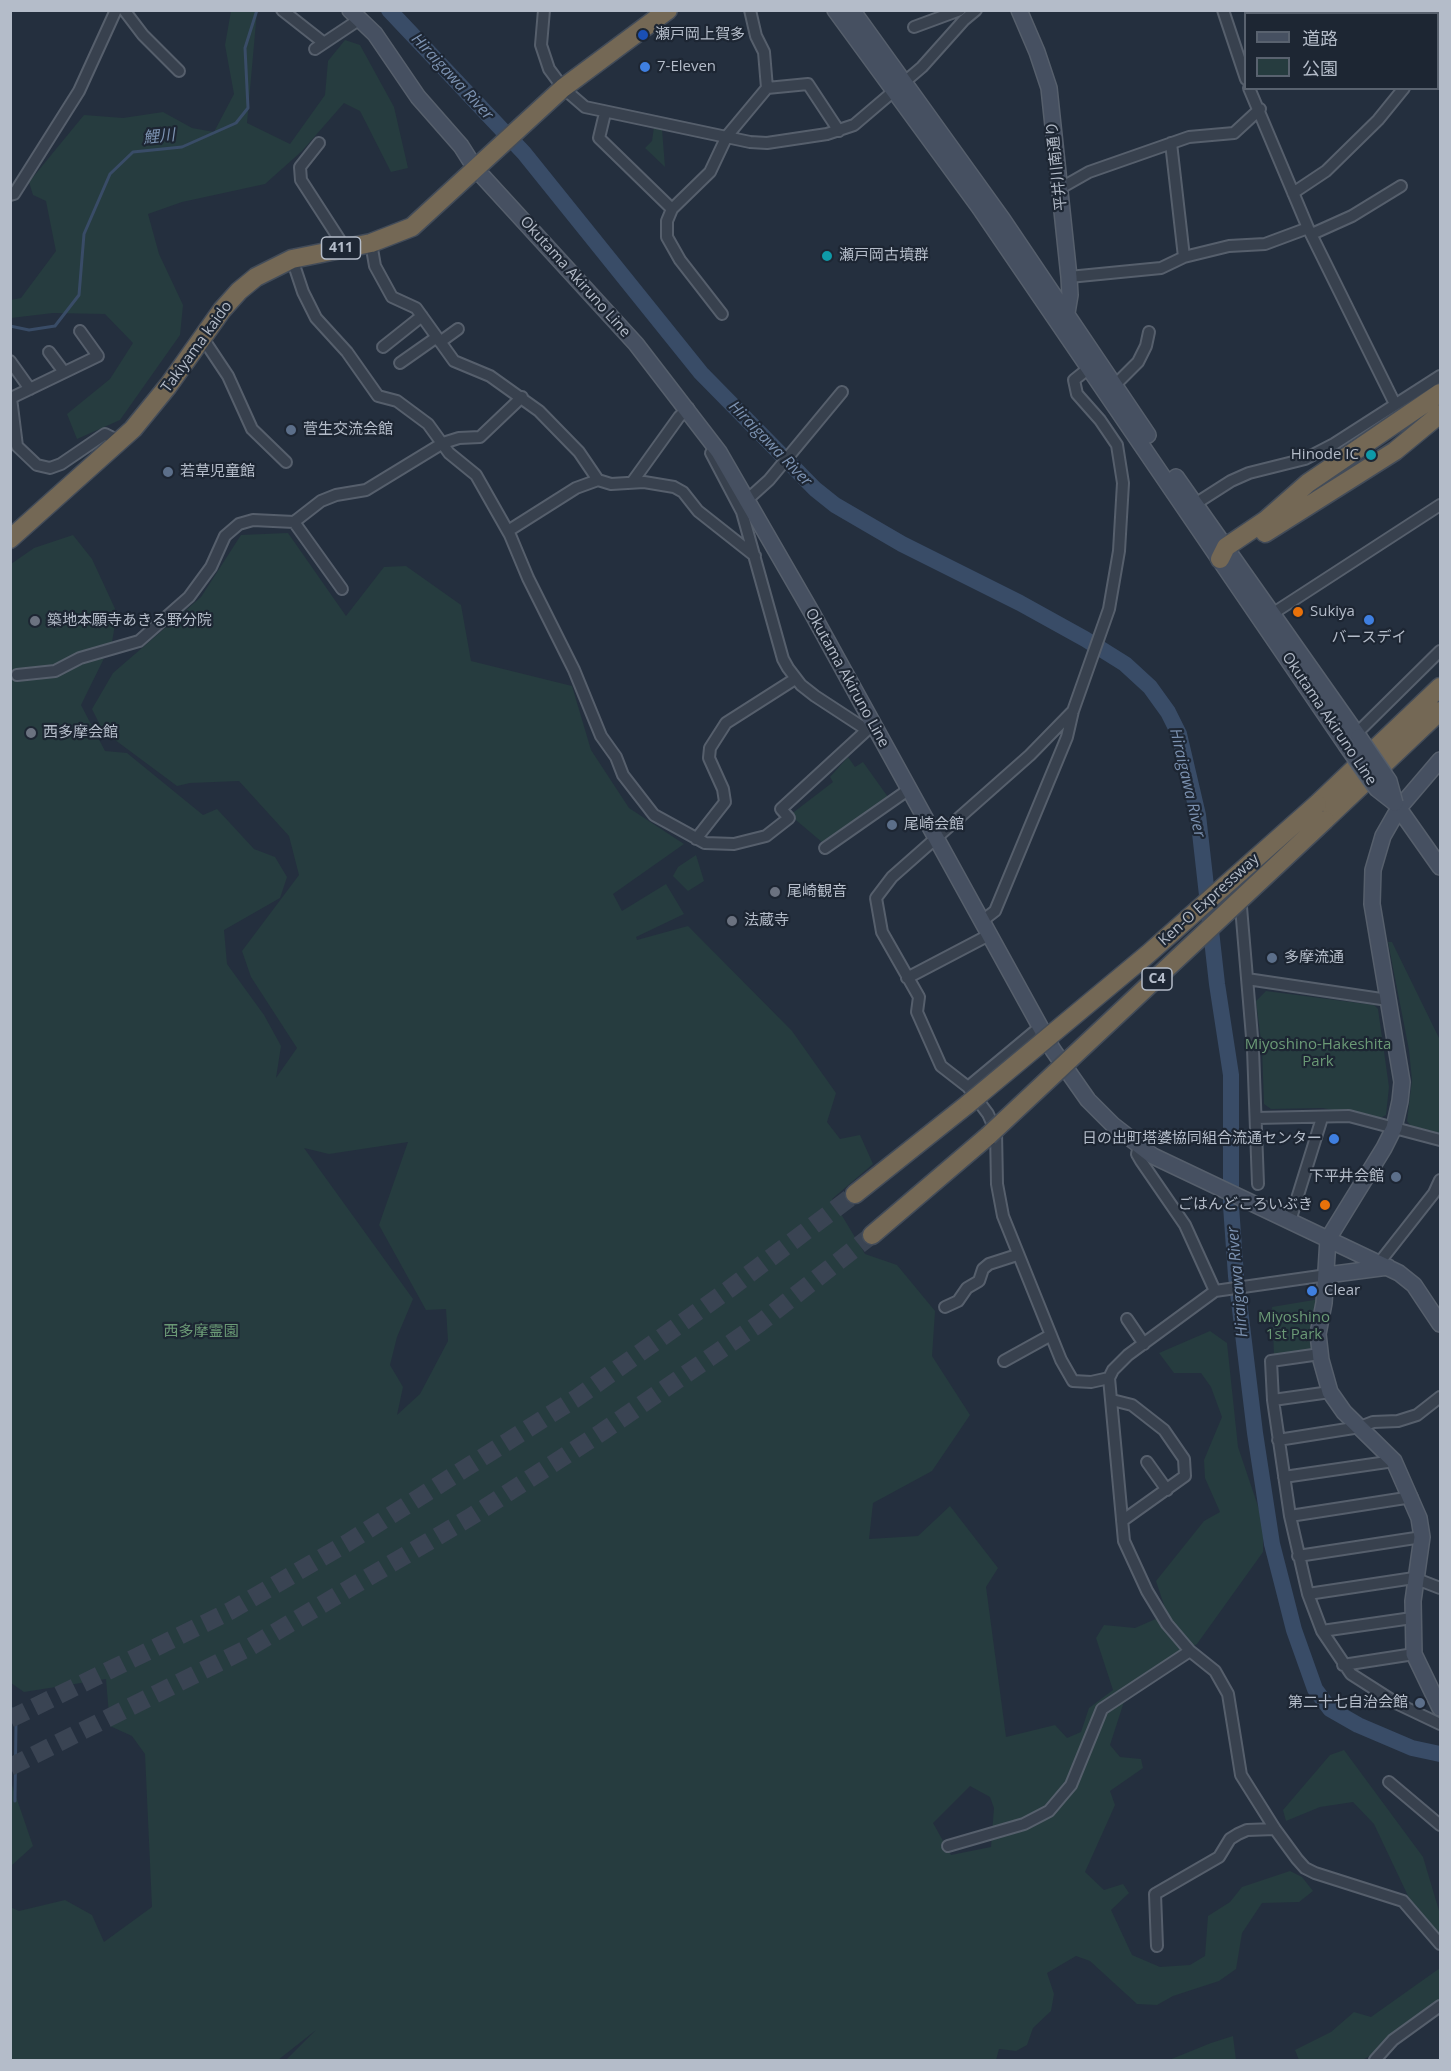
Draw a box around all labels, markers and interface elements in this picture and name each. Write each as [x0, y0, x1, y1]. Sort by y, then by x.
legend [1244, 12, 1439, 90]
place label: 瀬戸岡上賀多 [655, 26, 745, 44]
text: 道路 [1302, 26, 1338, 50]
marker: 瀬戸岡上賀多 [636, 28, 650, 42]
water label: Hiraigawa River [407, 30, 497, 124]
text: 公園 [1302, 56, 1338, 80]
place label: 7-Eleven [657, 58, 716, 76]
marker: 7-Eleven [638, 60, 652, 74]
street label: 平井川南通り [1043, 120, 1071, 212]
water label: 鯉川 [142, 126, 176, 148]
street label: Okutama Akiruno Line [516, 213, 634, 341]
road number: 411 [322, 237, 360, 259]
place label: 瀬戸岡古墳群 [839, 247, 929, 265]
marker: 瀬戸岡古墳群 [820, 249, 834, 263]
street label: Takiyama kaido [158, 298, 236, 396]
water label: Hiraigawa River [724, 397, 816, 491]
place label: 菅生交流会館 [303, 421, 393, 439]
marker: 菅生交流会館 [284, 423, 298, 437]
place label: Hinode IC [1291, 446, 1359, 464]
marker: Hinode IC [1364, 448, 1378, 462]
place label: 若草児童館 [180, 463, 255, 481]
marker: 若草児童館 [161, 465, 175, 479]
place label: Sukiya [1310, 603, 1355, 621]
street label: Okutama Akiruno Line [801, 605, 893, 751]
marker: Sukiya [1291, 605, 1305, 619]
place label: 築地本願寺あきる野分院 [47, 612, 212, 630]
marker: バースデイ [1362, 613, 1376, 627]
marker: 築地本願寺あきる野分院 [28, 614, 42, 628]
place label: バースデイ [1332, 629, 1406, 647]
street label: Okutama Akiruno Line [1278, 649, 1380, 789]
place label: 西多摩会館 [43, 724, 118, 742]
marker: 西多摩会館 [24, 726, 38, 740]
water label: Hiraigawa River [1165, 727, 1209, 839]
place label: 尾崎会館 [904, 816, 964, 834]
marker: 尾崎会館 [885, 818, 899, 832]
street label: Ken-O Expressway [1155, 850, 1263, 950]
place label: 尾崎観音 [787, 883, 847, 901]
marker: 尾崎観音 [768, 885, 782, 899]
place label: 法蔵寺 [744, 912, 789, 930]
marker: 法蔵寺 [725, 914, 739, 928]
place label: 多摩流通 [1284, 949, 1344, 967]
marker: 多摩流通 [1265, 951, 1279, 965]
road number: C4 [1142, 968, 1172, 990]
park label: Miyoshino-Hakeshita Park [1245, 1036, 1391, 1071]
place label: 日の出町塔婆協同組合流通センター [1082, 1130, 1322, 1148]
marker: 日の出町塔婆協同組合流通センター [1327, 1132, 1341, 1146]
place label: 下平井会館 [1309, 1168, 1384, 1186]
marker: 下平井会館 [1389, 1170, 1403, 1184]
place label: ごはんどころいぶき [1178, 1196, 1313, 1214]
marker: ごはんどころいぶき [1318, 1198, 1332, 1212]
water label: Hiraigawa River [1224, 1226, 1252, 1338]
place label: Clear [1324, 1282, 1360, 1300]
marker: Clear [1305, 1284, 1319, 1298]
park label: Miyoshino 1st Park [1258, 1309, 1330, 1344]
park label: 西多摩霊園 [164, 1323, 238, 1341]
place label: 第二十七自治会館 [1288, 1694, 1408, 1712]
marker: 第二十七自治会館 [1413, 1696, 1427, 1710]

